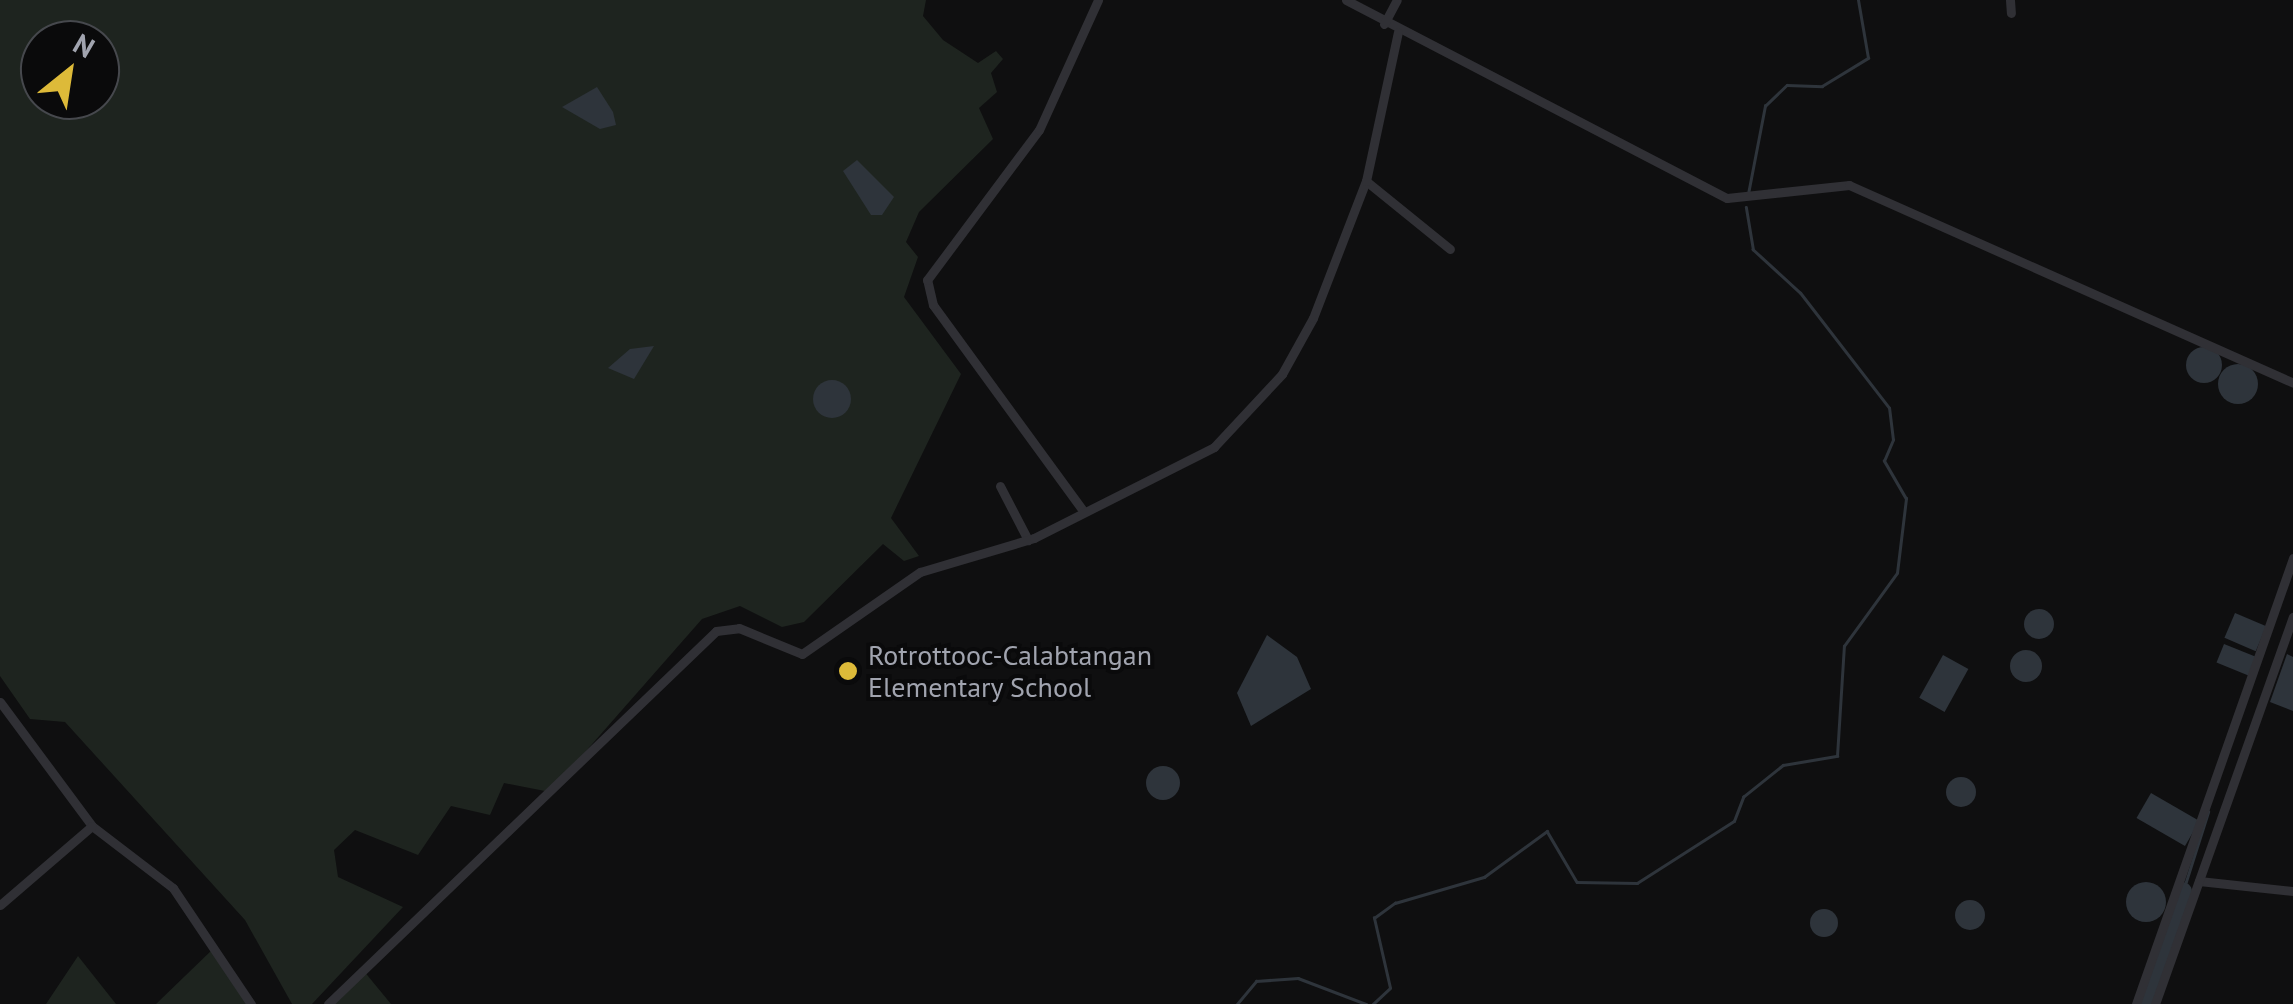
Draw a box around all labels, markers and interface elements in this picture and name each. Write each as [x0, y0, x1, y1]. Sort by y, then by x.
north arrow [20, 20, 120, 120]
text: N [67, 25, 101, 66]
place label: Rotrottooc-Calabtangan Elementary School [868, 638, 1152, 704]
marker: Rotrottooc-Calabtangan Elementary School [837, 660, 859, 682]

